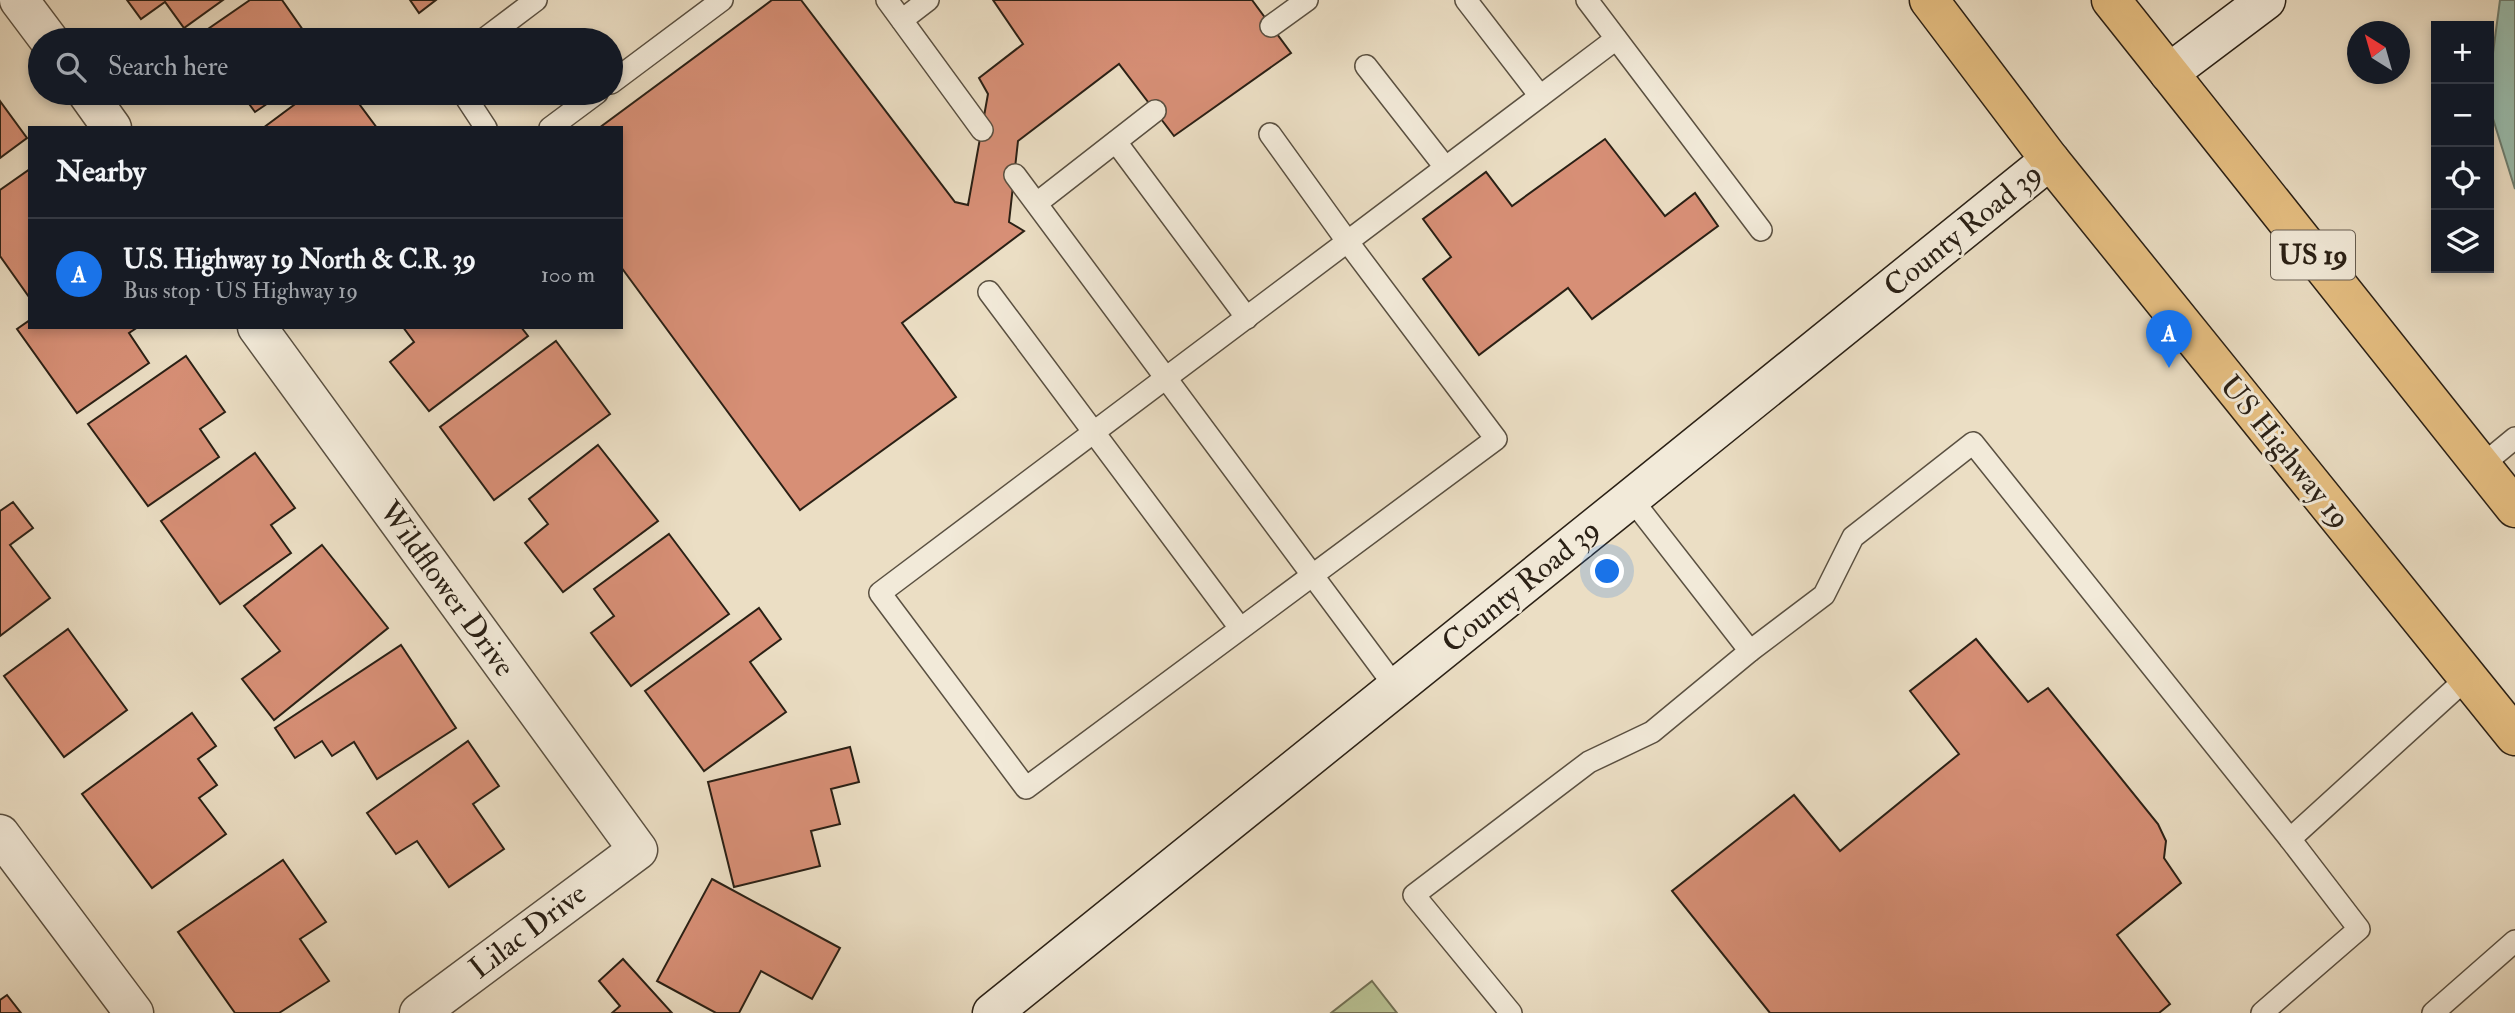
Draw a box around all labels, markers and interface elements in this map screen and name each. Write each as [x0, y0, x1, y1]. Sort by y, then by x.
north arrow [2347, 21, 2410, 84]
map controls [2431, 21, 2494, 273]
button: + [2431, 21, 2494, 84]
search box [28, 28, 623, 105]
icon: search [52, 48, 90, 86]
text: Search here [108, 51, 228, 83]
button: − [2431, 84, 2494, 147]
button: locate [2431, 147, 2494, 210]
text: Nearby [56, 153, 146, 190]
street label: County Road 39 [1877, 155, 2049, 305]
button: layers [2431, 210, 2494, 273]
road number: US 19 [2271, 230, 2355, 280]
text: U.S. Highway 19 North & C.R. 39 [123, 244, 476, 276]
text: A [72, 260, 86, 289]
text: 100 m [541, 260, 595, 289]
text: Bus stop · US Highway 19 [123, 276, 358, 305]
pin: A [2146, 310, 2192, 368]
street label: US Highway 19 [2212, 368, 2358, 536]
street label: Wildflower Drive [370, 493, 523, 684]
street label: County Road 39 [1435, 511, 1607, 661]
your location [1590, 554, 1624, 588]
street label: Lilac Drive [462, 875, 594, 987]

